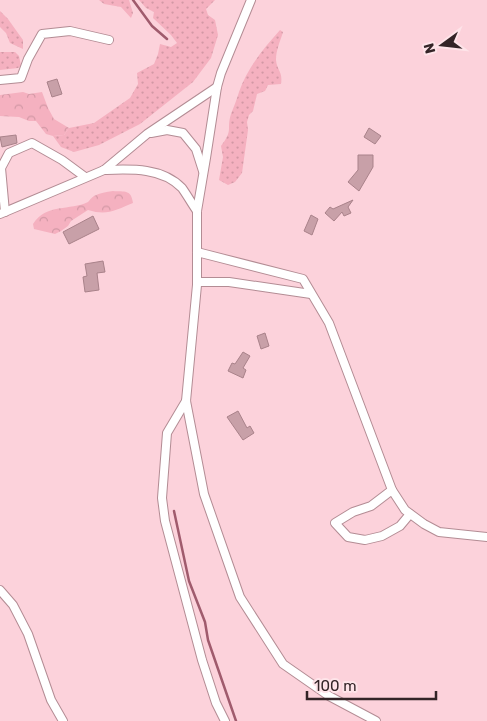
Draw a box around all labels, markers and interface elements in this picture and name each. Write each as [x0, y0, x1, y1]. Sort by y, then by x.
north arrow [417, 20, 467, 70]
text: N [420, 41, 439, 55]
scale bar [307, 668, 436, 700]
text: 100 m [314, 677, 356, 695]

